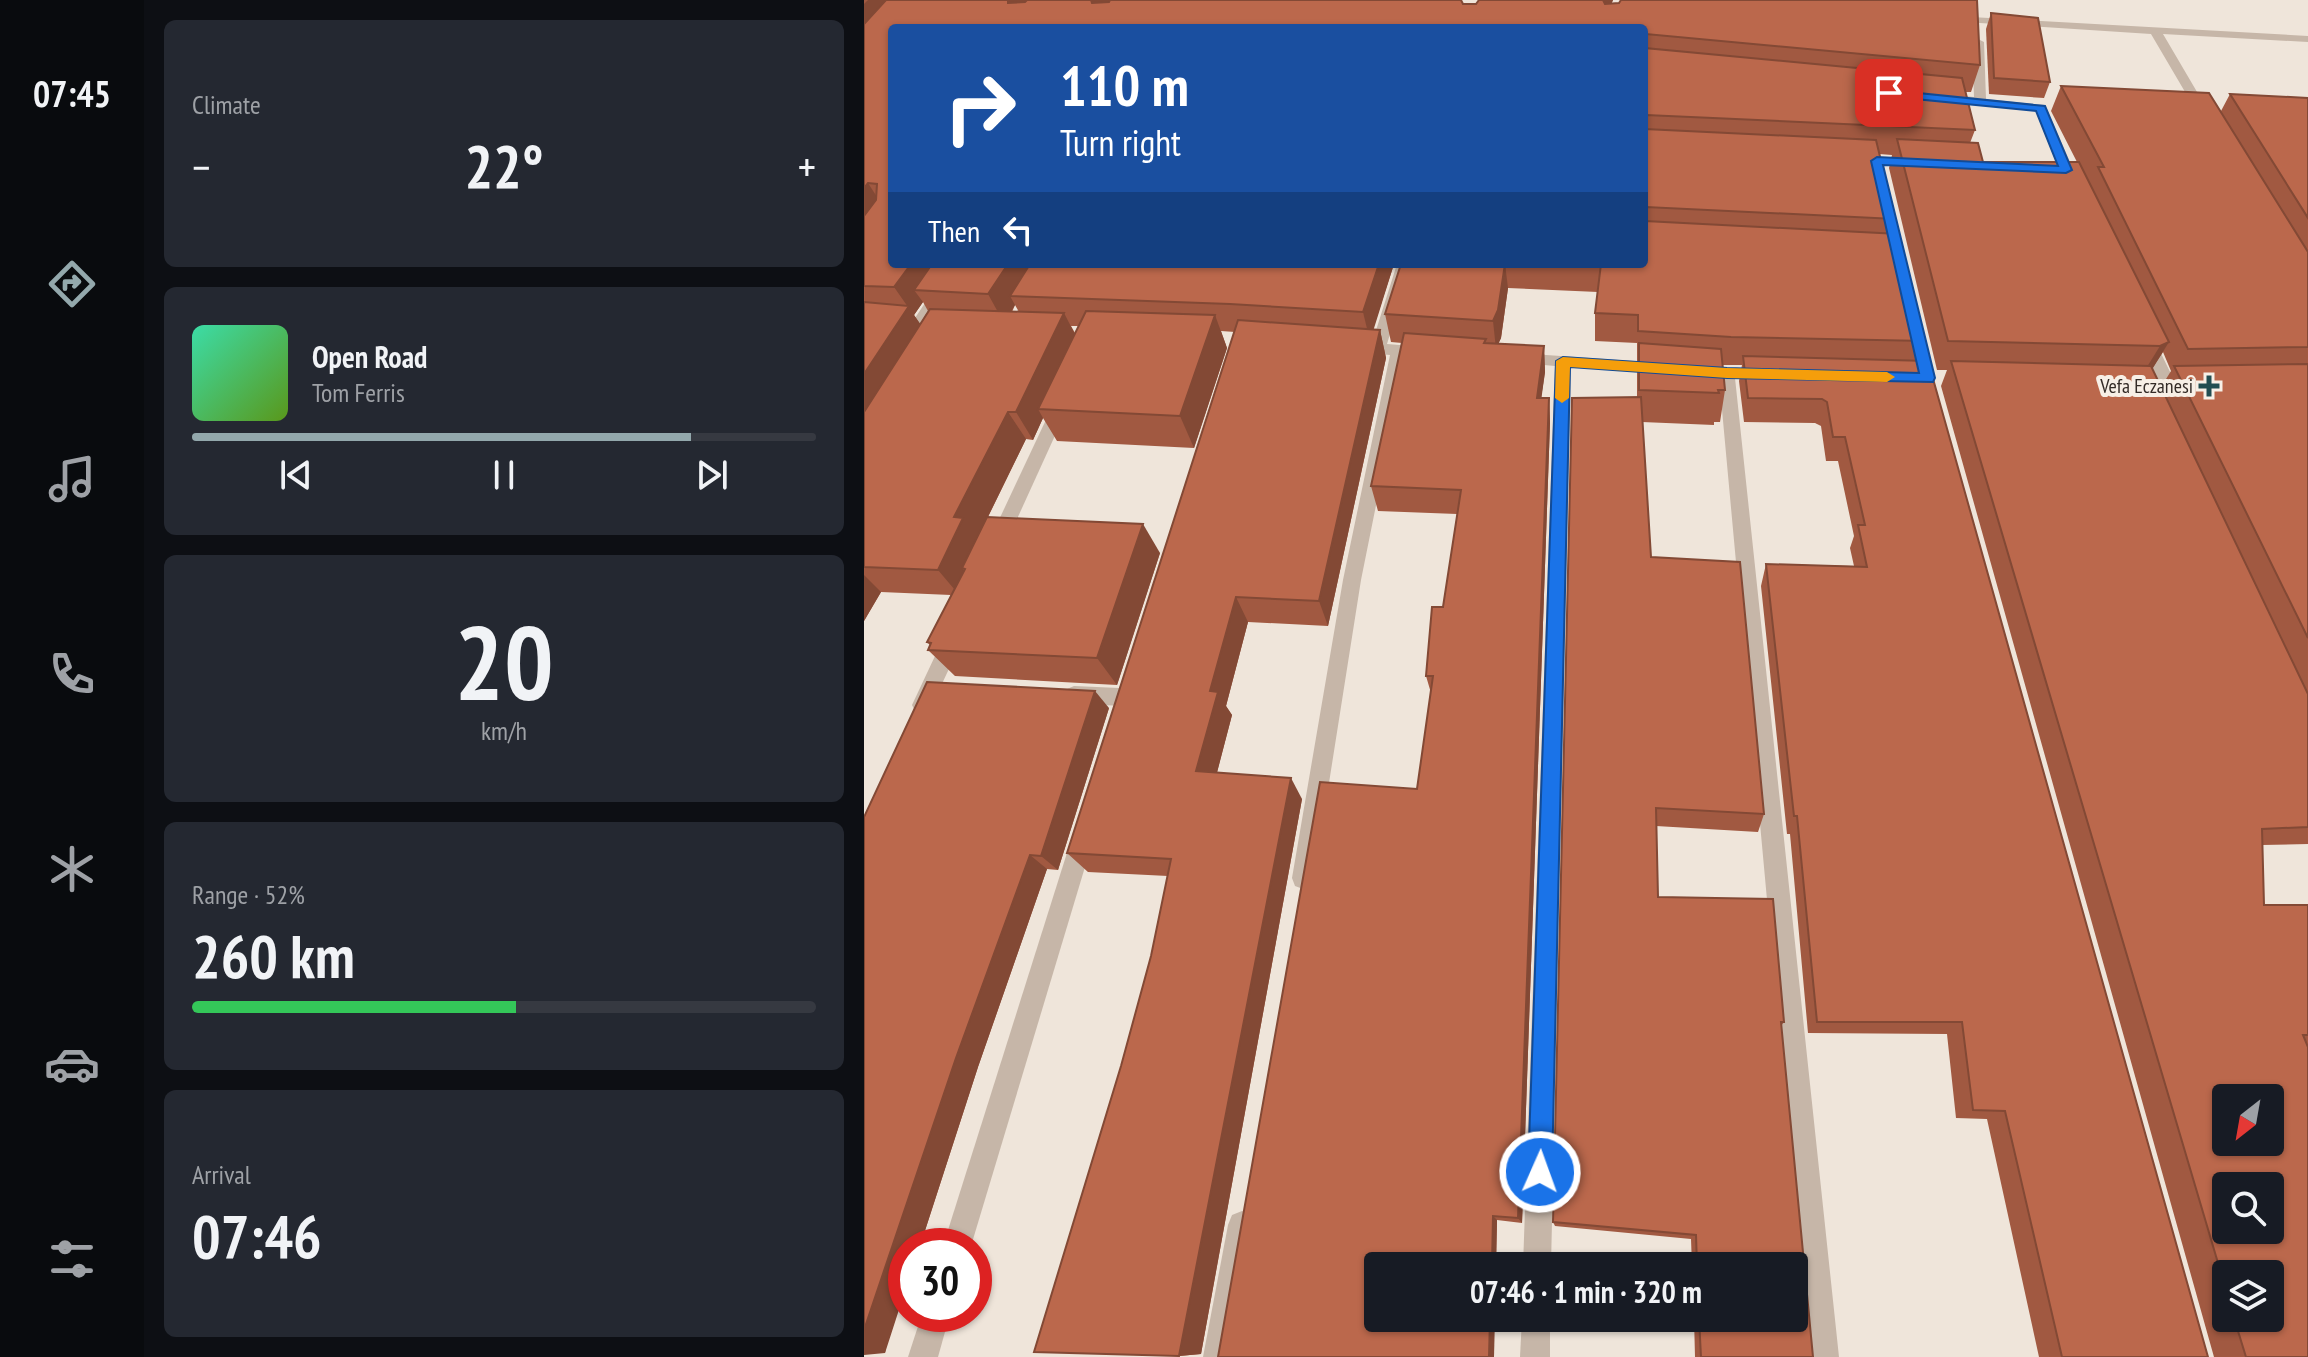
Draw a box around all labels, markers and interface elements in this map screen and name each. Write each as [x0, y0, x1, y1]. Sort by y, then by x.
text: 110 m [1060, 49, 1189, 121]
icon: right [928, 56, 1032, 160]
pin [1855, 59, 1923, 127]
text: 07:45 [33, 70, 111, 117]
icon: arrive [1867, 71, 1911, 115]
text: Climate [192, 88, 261, 121]
text: Turn right [1060, 119, 1181, 166]
text: 22° [464, 127, 544, 205]
text: − [192, 138, 210, 195]
text: + [798, 138, 816, 195]
icon: left [996, 208, 1040, 252]
text: Then [928, 211, 980, 250]
icon: directions [44, 256, 100, 312]
text: Open Road [312, 337, 427, 376]
place label: Vefa Eczanesi [2099, 373, 2193, 399]
text: Tom Ferris [312, 376, 405, 409]
marker: Vefa Eczanesi [2200, 377, 2218, 395]
icon: music [44, 451, 100, 507]
icon: previous [274, 453, 318, 497]
icon: pause [482, 453, 526, 497]
icon: next [690, 453, 734, 497]
text: 20 [454, 594, 554, 729]
icon: phone [44, 646, 100, 702]
text: km/h [481, 714, 527, 747]
icon: climate [44, 841, 100, 897]
text: Range · 52% [192, 878, 305, 911]
text: 260 km [192, 917, 355, 995]
icon: car [44, 1036, 100, 1092]
north arrow [2212, 1084, 2284, 1156]
map controls [2212, 1084, 2284, 1332]
position arrow [1498, 1130, 1582, 1214]
text: Arrival [192, 1158, 251, 1191]
button: search [2212, 1172, 2284, 1244]
text: 07:46 [192, 1197, 322, 1275]
speed limit sign: 30 [888, 1228, 992, 1332]
icon: filters [44, 1231, 100, 1287]
button: layers [2212, 1260, 2284, 1332]
text: 07:46 · 1 min · 320 m [1470, 1272, 1702, 1311]

